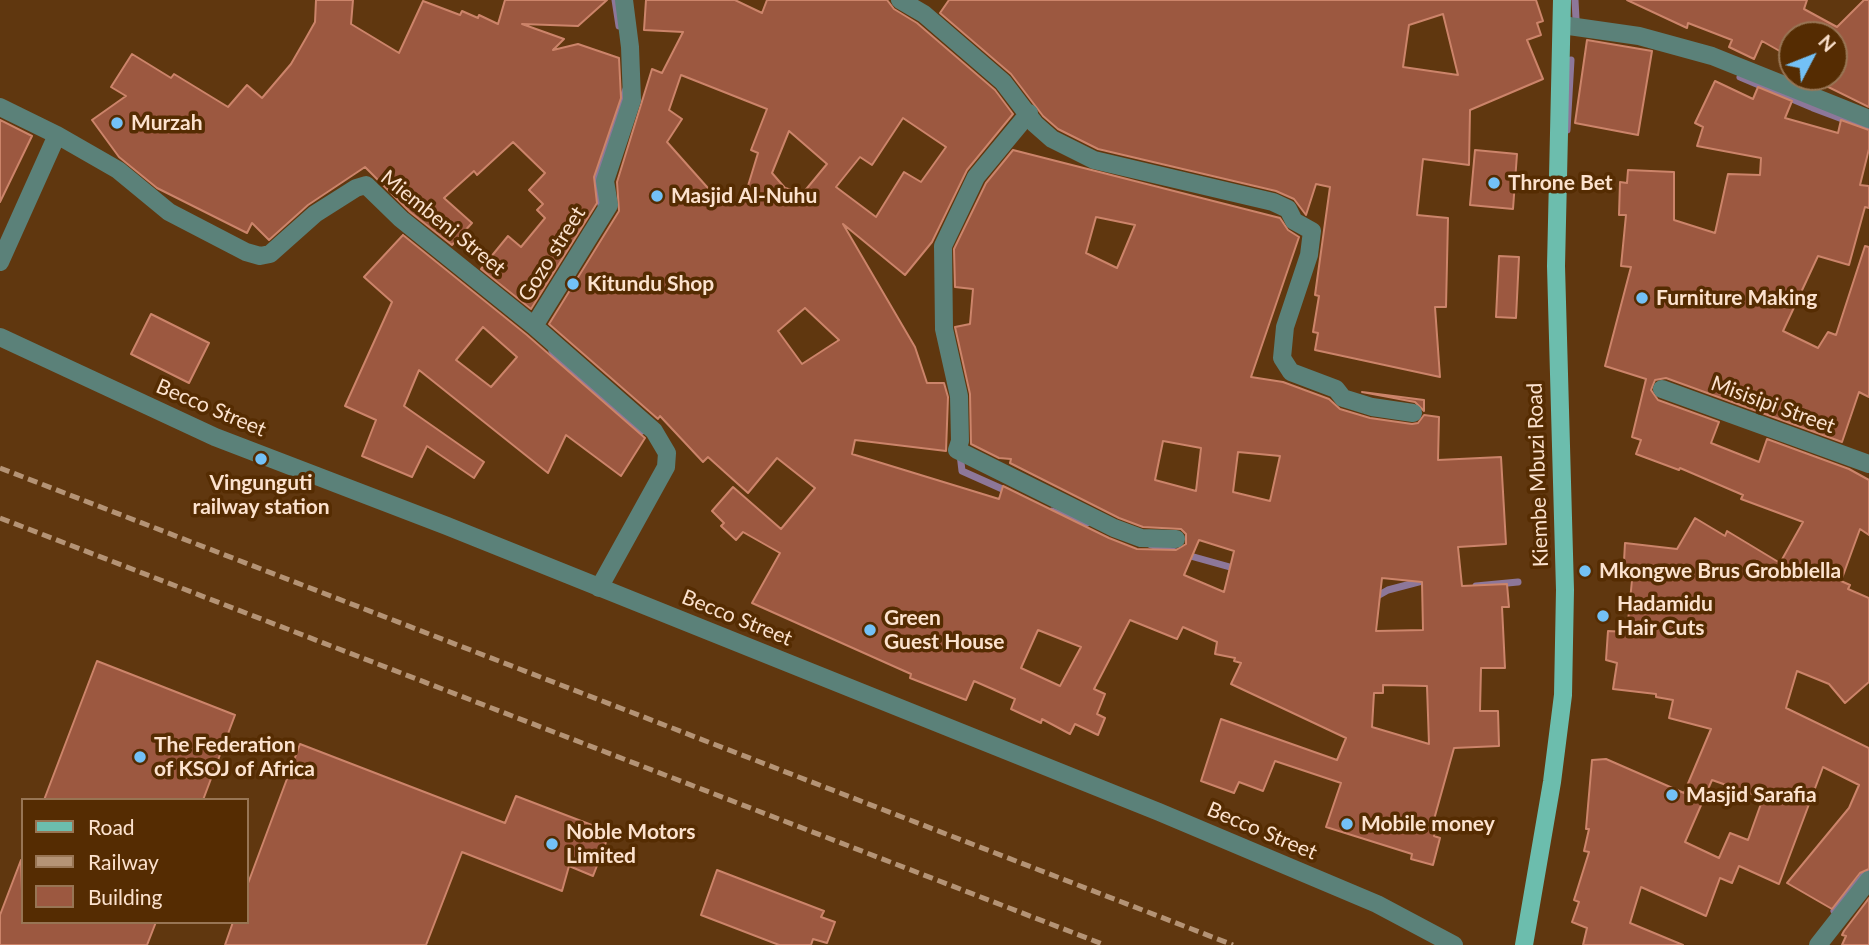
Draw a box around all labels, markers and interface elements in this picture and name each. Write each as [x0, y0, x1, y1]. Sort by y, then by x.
north arrow [1778, 21, 1848, 91]
text: N [1814, 30, 1841, 56]
place label: Murzah [131, 110, 202, 136]
marker: Murzah [109, 115, 125, 131]
street label: Miembeni Street [376, 165, 510, 281]
place label: Throne Bet [1508, 170, 1613, 196]
marker: Throne Bet [1486, 175, 1502, 191]
place label: Masjid Al-Nuhu [671, 183, 817, 209]
marker: Masjid Al-Nuhu [649, 188, 665, 204]
street label: Gozo street [513, 202, 591, 306]
place label: Kitundu Shop [587, 271, 714, 297]
marker: Kitundu Shop [565, 276, 581, 292]
place label: Furniture Making [1656, 285, 1817, 311]
marker: Furniture Making [1634, 290, 1650, 306]
street label: Misisipi Street [1708, 371, 1838, 439]
street label: Becco Street [152, 374, 270, 442]
street label: Kiembe Mbuzi Road [1522, 382, 1554, 568]
marker: Vingunguti railway station [253, 451, 269, 467]
place label: Vingunguti railway station [192, 470, 330, 520]
place label: Mkongwe Brus Grobblella [1599, 558, 1841, 584]
marker: Mkongwe Brus Grobblella [1577, 563, 1593, 579]
street label: Becco Street [678, 584, 796, 652]
place label: Hadamidu Hair Cuts [1617, 591, 1713, 641]
place label: Green Guest House [884, 605, 1004, 655]
marker: Hadamidu Hair Cuts [1595, 608, 1611, 624]
marker: Green Guest House [862, 622, 878, 638]
place label: The Federation of KSOJ of Africa [154, 732, 315, 782]
marker: The Federation of KSOJ of Africa [132, 749, 148, 765]
place label: Masjid Sarafia [1686, 782, 1817, 808]
marker: Masjid Sarafia [1664, 787, 1680, 803]
street label: Becco Street [1203, 797, 1321, 865]
legend [21, 798, 248, 924]
place label: Mobile money [1361, 811, 1495, 837]
text: Road [88, 814, 135, 839]
marker: Mobile money [1339, 816, 1355, 832]
place label: Noble Motors Limited [566, 819, 696, 869]
marker: Noble Motors Limited [544, 836, 560, 852]
text: Railway [88, 849, 159, 874]
text: Building [88, 884, 163, 909]

